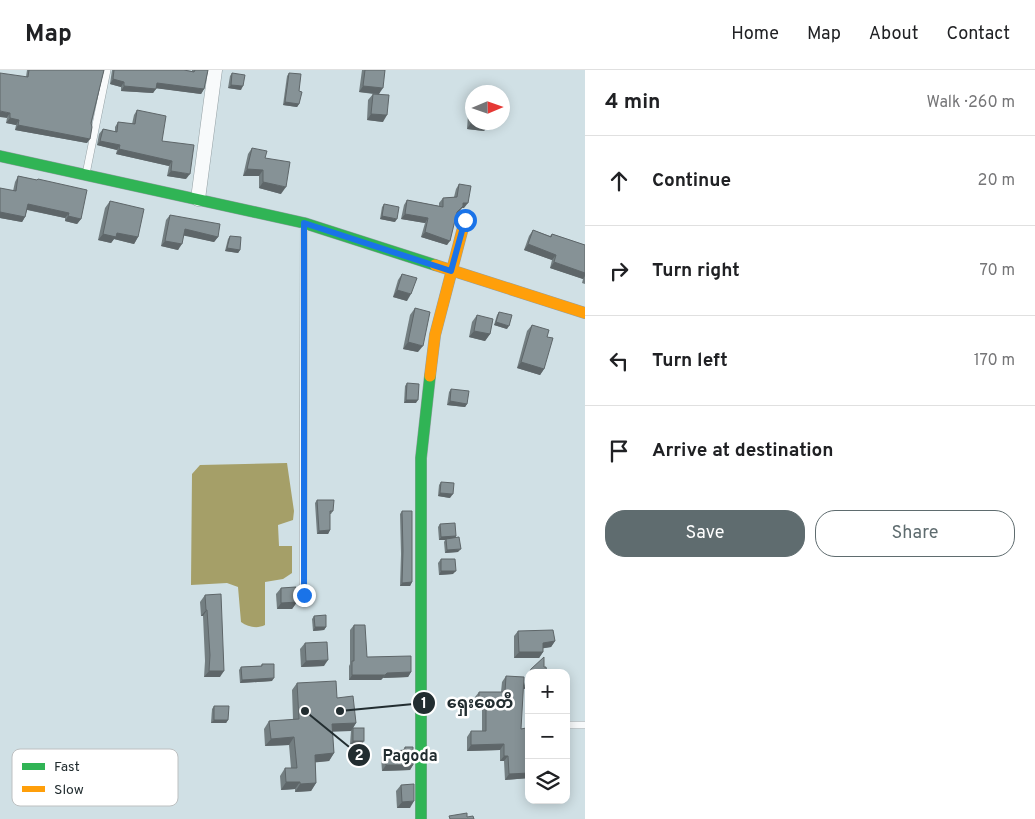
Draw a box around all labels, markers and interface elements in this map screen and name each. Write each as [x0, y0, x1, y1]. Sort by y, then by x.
text: Map [25, 20, 72, 50]
text: Home [731, 23, 779, 46]
text: Map [807, 23, 841, 46]
text: About [869, 23, 918, 46]
text: Contact [946, 23, 1010, 46]
north arrow [465, 85, 510, 130]
text: 4 min [605, 89, 661, 116]
text: Walk · 260 m [926, 93, 1015, 113]
icon: ahead [605, 167, 633, 195]
text: Continue [652, 169, 731, 193]
text: 20 m [978, 171, 1015, 191]
route start [454, 209, 477, 232]
icon: right [605, 257, 633, 285]
text: Turn right [652, 259, 740, 283]
text: 70 m [980, 261, 1015, 281]
icon: left [605, 347, 633, 375]
text: Turn left [652, 349, 728, 373]
text: 170 m [974, 351, 1015, 371]
icon: arrive [605, 437, 633, 465]
text: Arrive at destination [652, 439, 833, 463]
button: Save [605, 510, 805, 557]
button: Share [815, 510, 1015, 557]
route end [293, 584, 316, 607]
map controls [525, 669, 570, 804]
button: + [525, 669, 570, 714]
callout: ရှေးစေတီ [412, 687, 523, 718]
text: ရှေးစေတီ [447, 691, 513, 716]
text: 1 [421, 695, 427, 714]
button: − [525, 714, 570, 759]
callout: Pagoda [347, 740, 447, 771]
text: 2 [354, 747, 364, 766]
text: Pagoda [382, 747, 438, 767]
legend [12, 749, 178, 806]
text: Fast [54, 759, 80, 776]
button: layers [525, 759, 570, 804]
text: Slow [54, 782, 84, 799]

